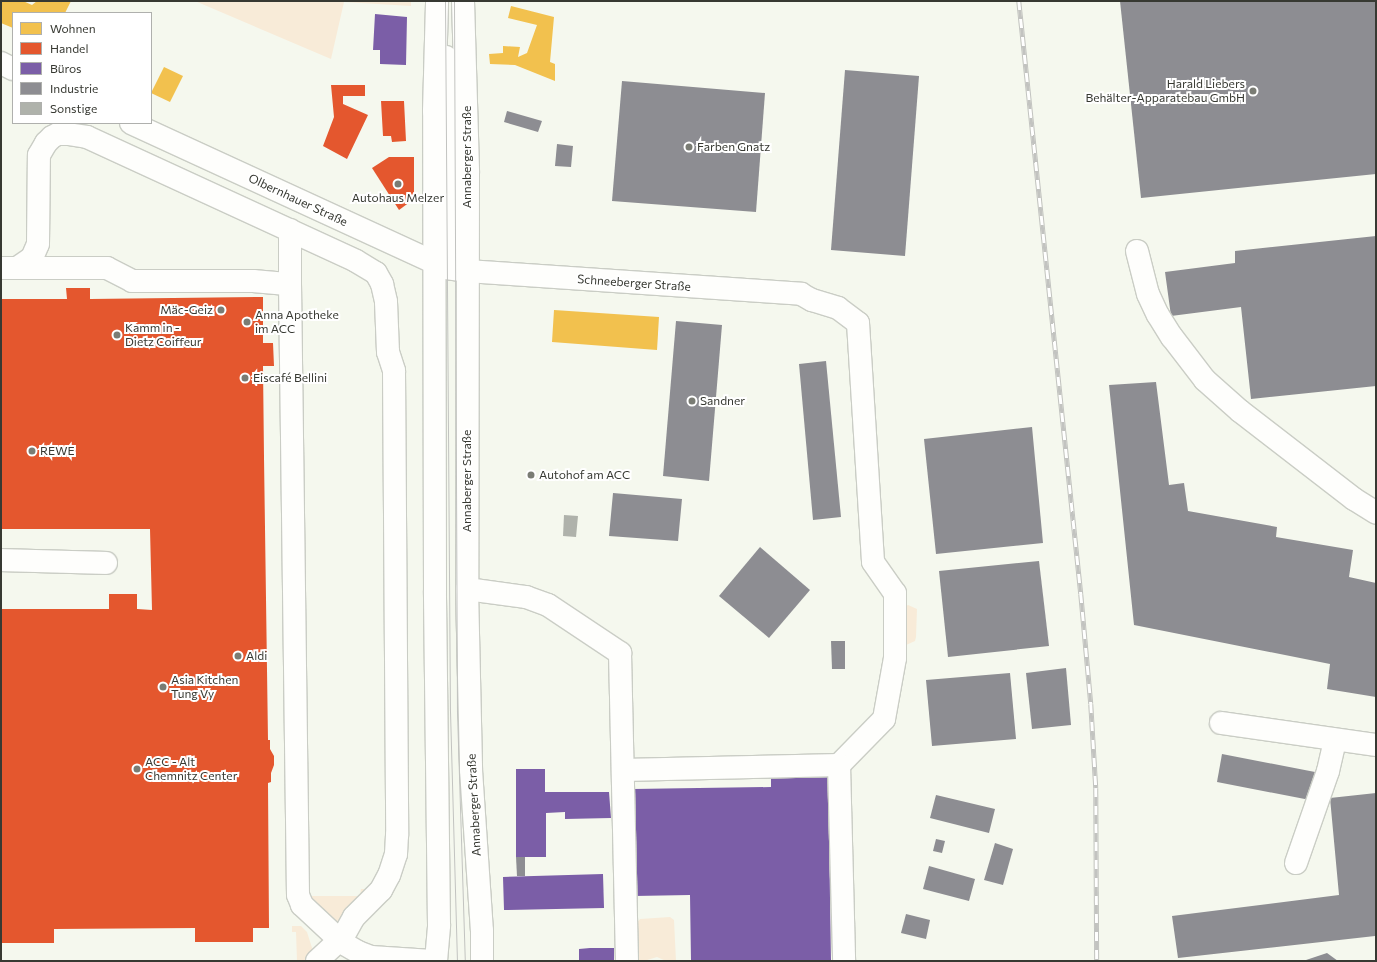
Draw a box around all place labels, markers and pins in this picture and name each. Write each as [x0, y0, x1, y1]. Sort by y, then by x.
place label: Harald Liebers Behälter-Apparatebau GmbH [1085, 77, 1245, 105]
marker: Harald Liebers Behälter-Apparatebau GmbH [1248, 86, 1258, 96]
place label: Farben Gnatz [697, 140, 770, 154]
marker: Farben Gnatz [684, 142, 694, 152]
marker: Autohaus Melzer [393, 179, 403, 189]
place label: Autohaus Melzer [352, 191, 444, 205]
place label: Mäc-Geiz [160, 303, 213, 317]
marker: Mäc-Geiz [216, 305, 226, 315]
place label: Anna Apotheke im ACC [255, 308, 339, 336]
marker: Anna Apotheke im ACC [242, 317, 252, 327]
place label: Kamm in - Dietz Coiffeur [125, 321, 202, 349]
marker: Kamm in - Dietz Coiffeur [112, 330, 122, 340]
place label: Eiscafé Bellini [253, 371, 327, 385]
marker: Eiscafé Bellini [240, 373, 250, 383]
place label: Sandner [700, 394, 745, 408]
marker: Sandner [687, 396, 697, 406]
place label: REWE [40, 444, 75, 458]
marker: REWE [27, 446, 37, 456]
place label: Autohof am ACC [539, 468, 630, 482]
marker: Autohof am ACC [526, 470, 536, 480]
place label: Aldi [246, 649, 267, 663]
marker: Aldi [233, 651, 243, 661]
place label: Asia Kitchen Tung Vy [171, 673, 238, 701]
marker: Asia Kitchen Tung Vy [158, 682, 168, 692]
place label: ACC - Alt Chemnitz Center [145, 755, 237, 783]
marker: ACC - Alt Chemnitz Center [132, 764, 142, 774]

